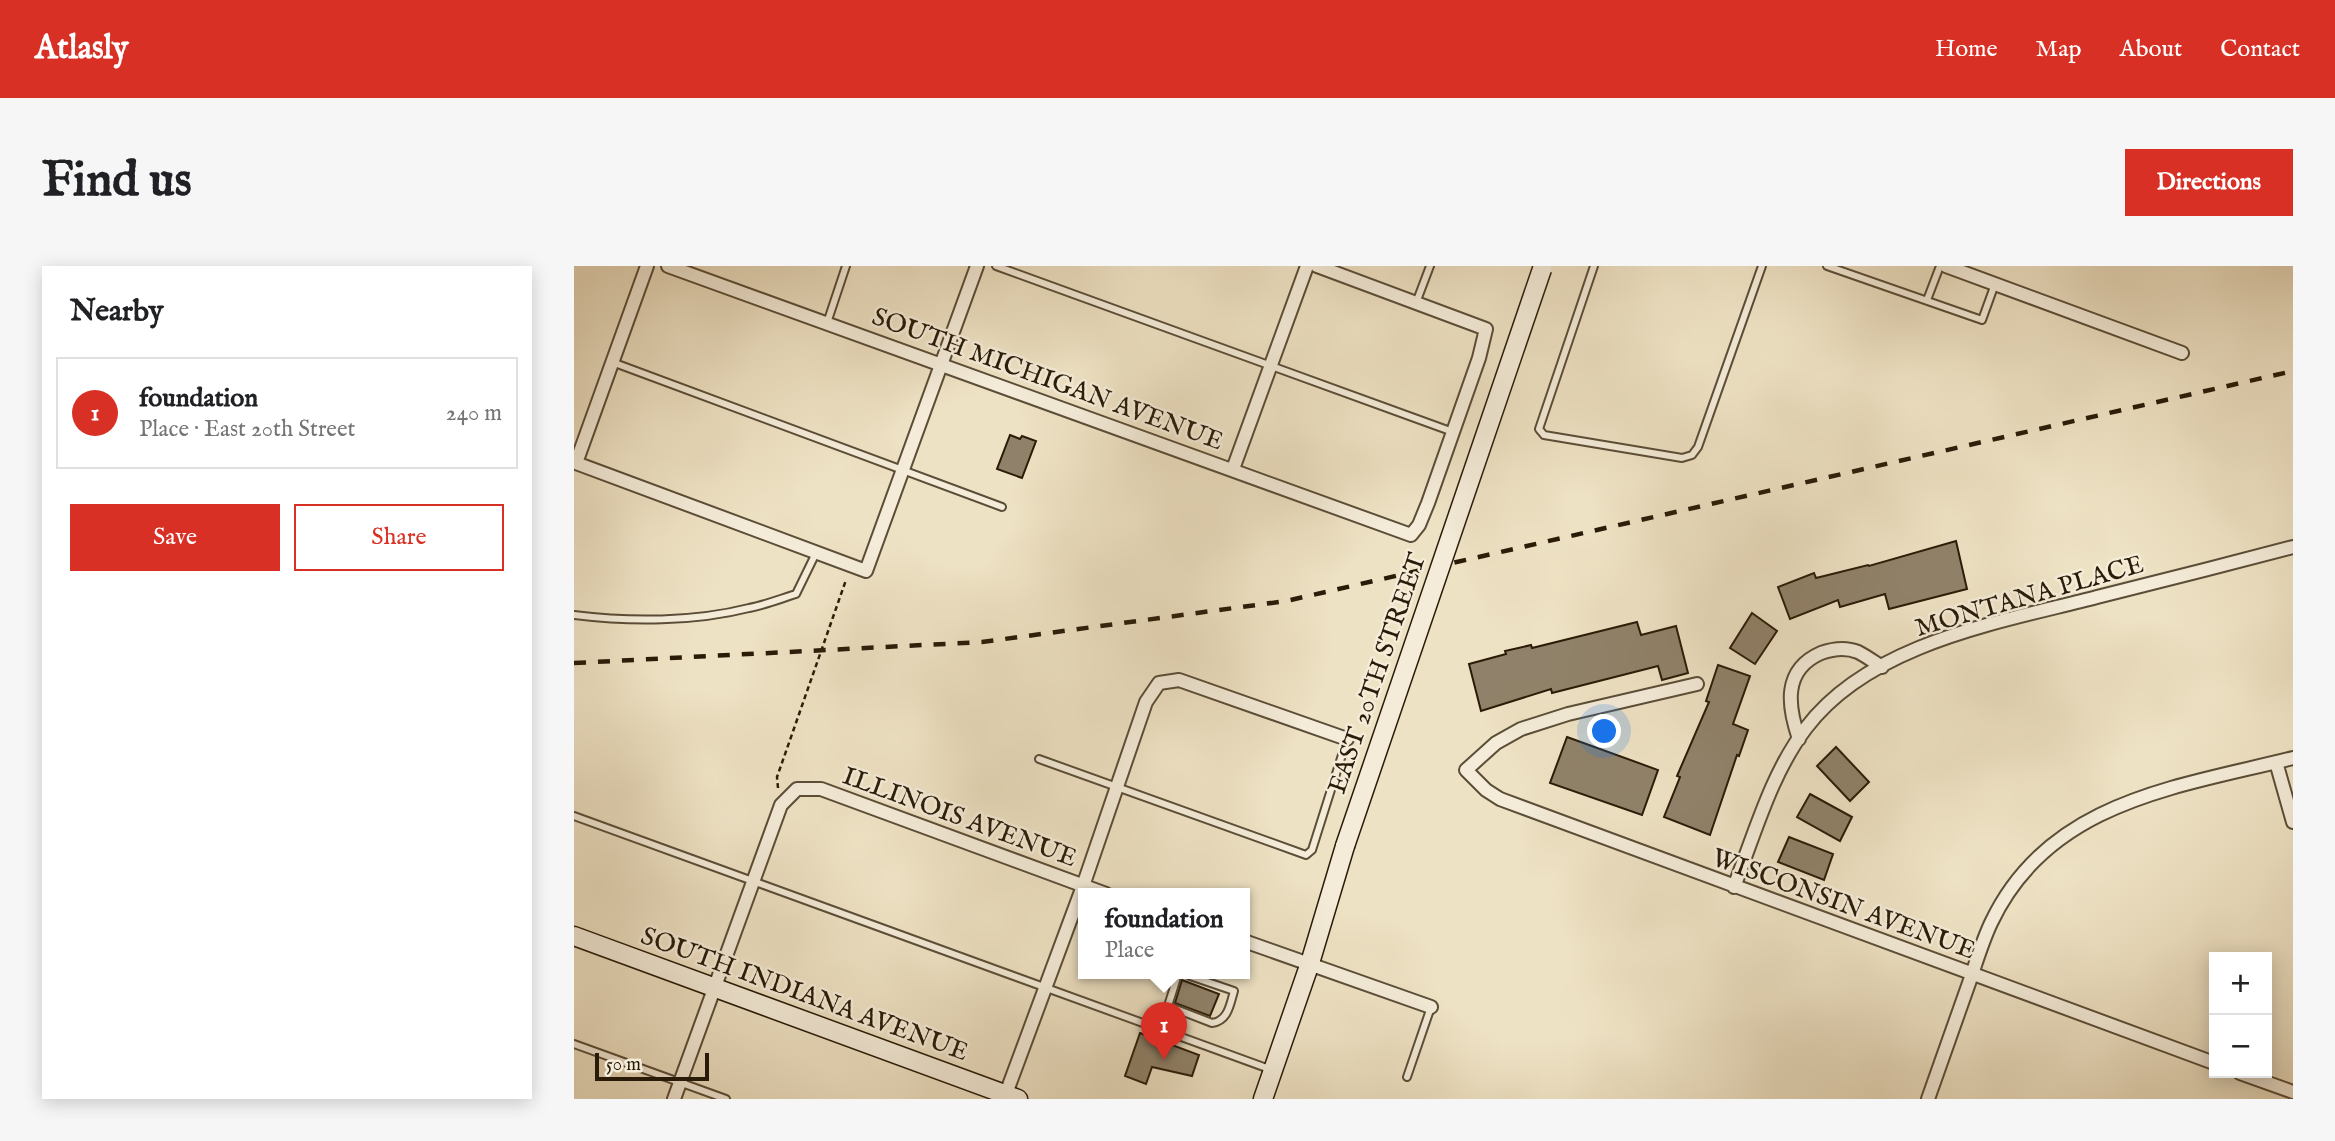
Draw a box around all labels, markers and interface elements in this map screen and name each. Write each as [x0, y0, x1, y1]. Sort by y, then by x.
text: Atlasly [35, 28, 128, 70]
text: Home [1935, 34, 1998, 65]
text: Map [2036, 34, 2082, 65]
text: About [2120, 34, 2182, 65]
text: Contact [2220, 34, 2300, 65]
button: Directions [2125, 149, 2293, 216]
text: Find us [42, 151, 192, 213]
text: Nearby [70, 293, 163, 331]
street label: SOUTH MICHIGAN AVENUE [867, 300, 1228, 458]
text: foundation [139, 382, 258, 415]
text: 1 [91, 399, 99, 428]
text: 240 m [446, 399, 502, 428]
text: Place · East 20th Street [139, 415, 355, 444]
button: Save [70, 504, 280, 571]
button: Share [294, 504, 504, 571]
street label: MONTANA PLACE [1911, 548, 2148, 645]
street label: EAST 20TH STREET [1321, 549, 1434, 798]
your location [1587, 714, 1621, 748]
street label: ILLINOIS AVENUE [838, 760, 1081, 875]
street label: WISCONSIN AVENUE [1707, 841, 1980, 967]
popup [1078, 888, 1250, 979]
text: foundation [1104, 903, 1224, 936]
street label: SOUTH INDIANA AVENUE [636, 920, 973, 1069]
text: Place [1104, 936, 1154, 965]
map controls [2209, 952, 2272, 1078]
button: + [2209, 952, 2272, 1015]
pin: 1 [1141, 1002, 1187, 1060]
button: − [2209, 1015, 2272, 1078]
scale bar [595, 1050, 709, 1082]
text: 50 m [606, 1053, 641, 1077]

